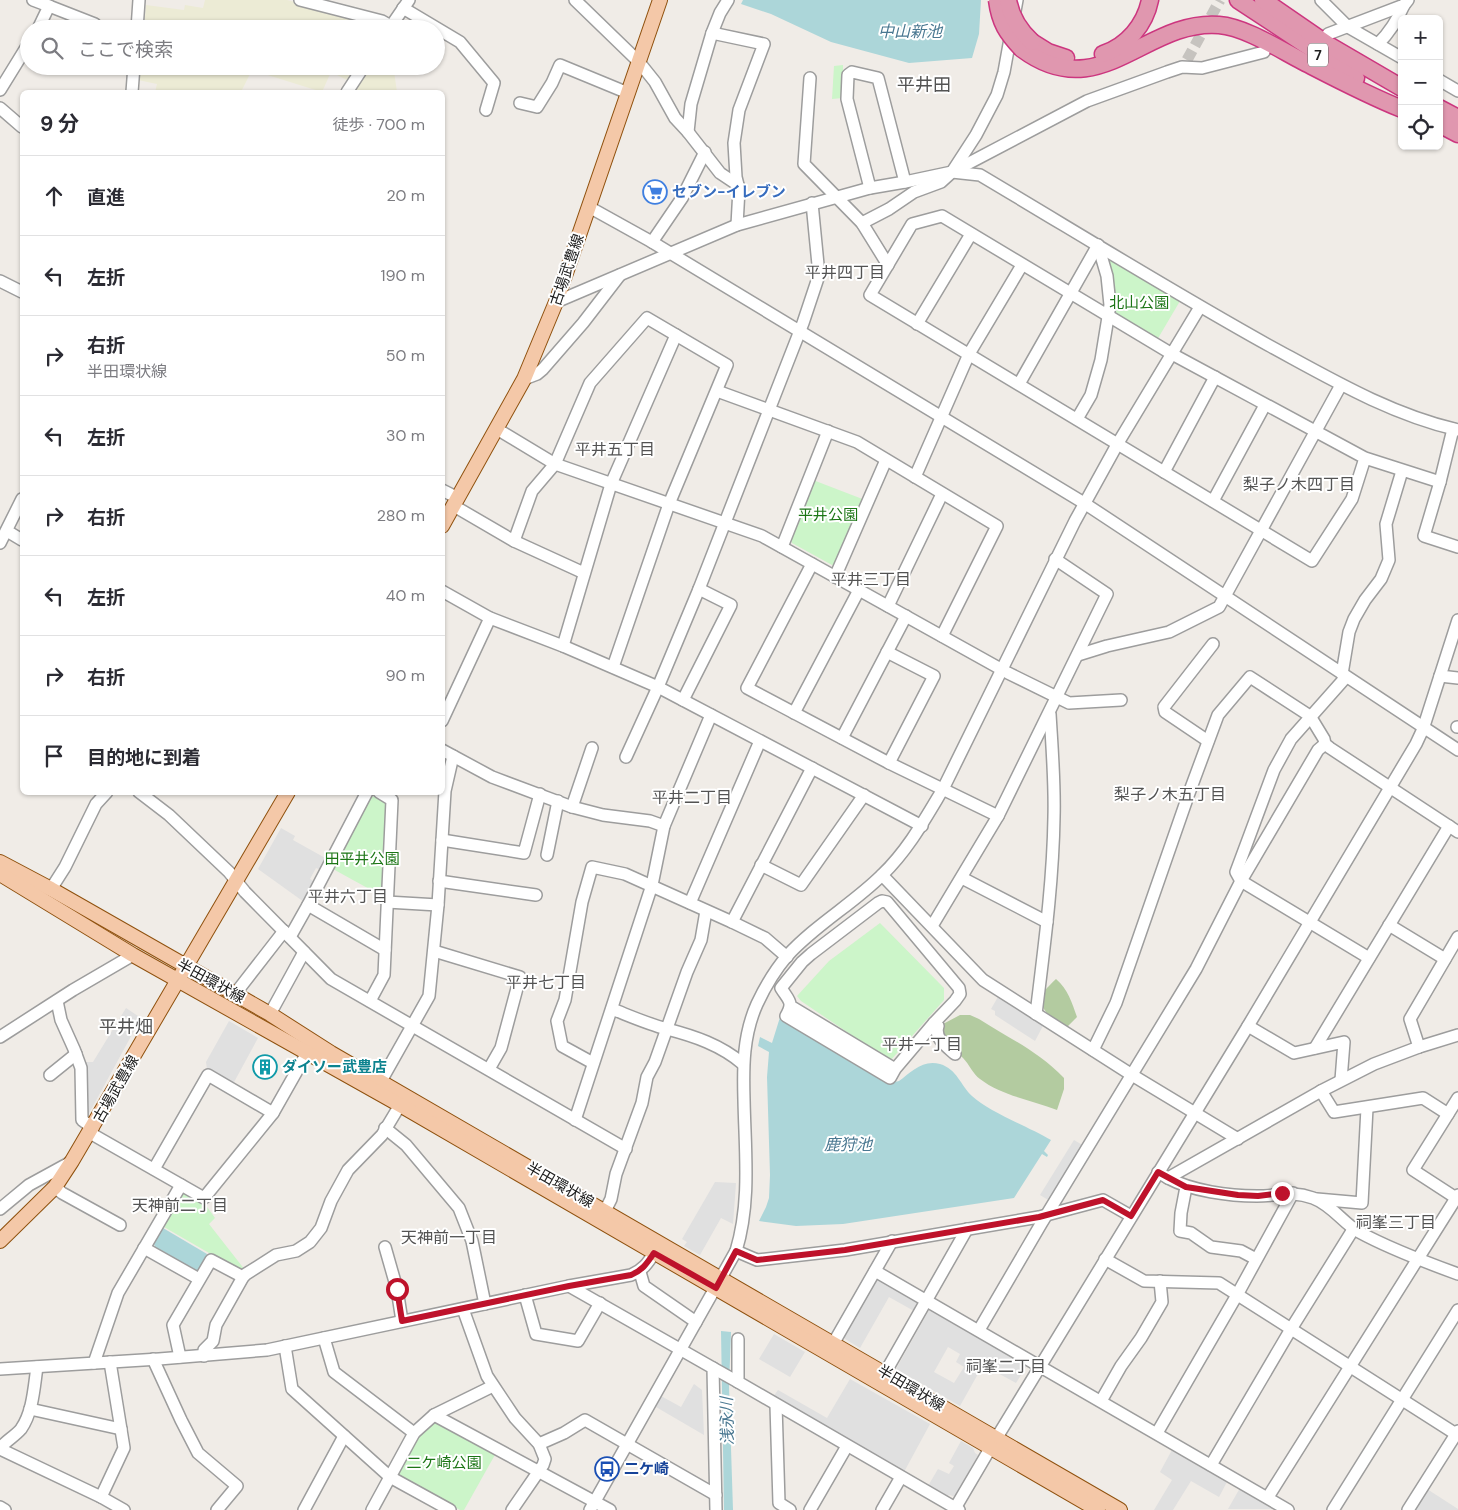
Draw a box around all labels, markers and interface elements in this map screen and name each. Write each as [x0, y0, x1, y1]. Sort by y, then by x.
map controls [1398, 15, 1443, 150]
button: + [1398, 15, 1443, 60]
search box [20, 20, 445, 75]
water label: 中山新池 [878, 21, 944, 42]
icon: search [38, 34, 66, 62]
text: ここで検索 [78, 37, 173, 62]
road number: 7 [1308, 44, 1328, 66]
button: − [1398, 60, 1443, 105]
district label: 平井田 [897, 73, 951, 97]
button: locate [1398, 105, 1443, 150]
text: 9 分 [40, 110, 79, 138]
text: 徒歩 · 700 m [333, 114, 425, 135]
supermarket icon: セブン-イレブン [642, 179, 668, 205]
icon: ahead [40, 182, 68, 210]
place label: セブン-イレブン [672, 182, 786, 202]
text: 直進 [87, 185, 125, 210]
text: 20 m [386, 185, 425, 206]
street label: 古場武豊線 [545, 231, 589, 309]
icon: left [40, 262, 68, 290]
district label: 平井四丁目 [805, 262, 885, 283]
text: 左折 [87, 265, 125, 290]
text: 190 m [381, 265, 425, 286]
park label: 北山公園 [1109, 293, 1169, 313]
text: 右折 [87, 333, 125, 358]
icon: right [40, 342, 68, 370]
text: 50 m [386, 345, 425, 366]
text: 半田環状線 [87, 361, 167, 382]
icon: left [40, 422, 68, 450]
text: 左折 [87, 425, 125, 450]
text: 30 m [386, 425, 425, 446]
district label: 平井五丁目 [575, 439, 655, 460]
district label: 梨子ノ木四丁目 [1243, 474, 1355, 495]
icon: right [40, 502, 68, 530]
text: 右折 [87, 505, 125, 530]
text: 280 m [377, 505, 425, 526]
park label: 平井公園 [798, 505, 858, 525]
district label: 平井三丁目 [831, 569, 911, 590]
icon: left [40, 582, 68, 610]
text: 左折 [87, 585, 125, 610]
text: 40 m [386, 585, 425, 606]
icon: right [40, 662, 68, 690]
text: 右折 [87, 665, 125, 690]
text: 90 m [385, 665, 425, 686]
icon: arrive [40, 742, 68, 770]
text: 目的地に到着 [87, 745, 201, 770]
district label: 梨子ノ木五丁目 [1114, 784, 1226, 805]
district label: 平井二丁目 [652, 787, 732, 808]
park label: 田平井公園 [324, 849, 400, 869]
district label: 平井六丁目 [308, 886, 388, 907]
street label: 半田環状線 [173, 954, 249, 1008]
district label: 平井七丁目 [506, 972, 586, 993]
district label: 平井畑 [99, 1015, 153, 1039]
district label: 平井一丁目 [882, 1034, 962, 1055]
street label: 古場武豊線 [89, 1052, 143, 1126]
building icon: ダイソー武豊店 [252, 1054, 278, 1080]
place label: ダイソー武豊店 [282, 1057, 387, 1077]
water label: 鹿狩池 [824, 1134, 874, 1155]
street label: 半田環状線 [523, 1158, 597, 1212]
route end [1271, 1182, 1294, 1205]
district label: 天神前二丁目 [132, 1195, 228, 1216]
district label: 祠峯三丁目 [1356, 1212, 1436, 1233]
district label: 天神前一丁目 [401, 1227, 497, 1248]
route start [386, 1278, 409, 1301]
district label: 祠峯二丁目 [966, 1356, 1046, 1377]
street label: 半田環状線 [874, 1360, 948, 1416]
water label: 浅永川 [716, 1395, 738, 1445]
park label: 二ケ崎公園 [406, 1453, 482, 1473]
bus stop icon: 二ケ崎 [594, 1456, 620, 1482]
place label: 二ケ崎 [624, 1459, 669, 1479]

